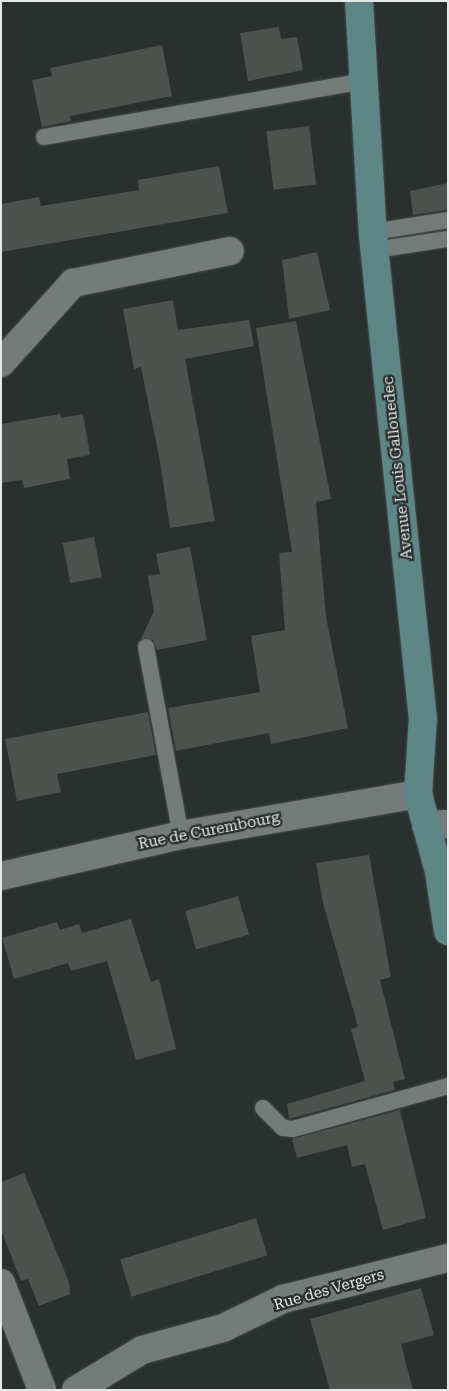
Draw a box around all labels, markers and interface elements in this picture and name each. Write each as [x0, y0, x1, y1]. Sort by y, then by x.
street label: Avenue Louis Gallouedec [379, 376, 417, 560]
street label: Rue de Curembourg [137, 808, 281, 854]
street label: Rue des Vergers [272, 1266, 386, 1314]

